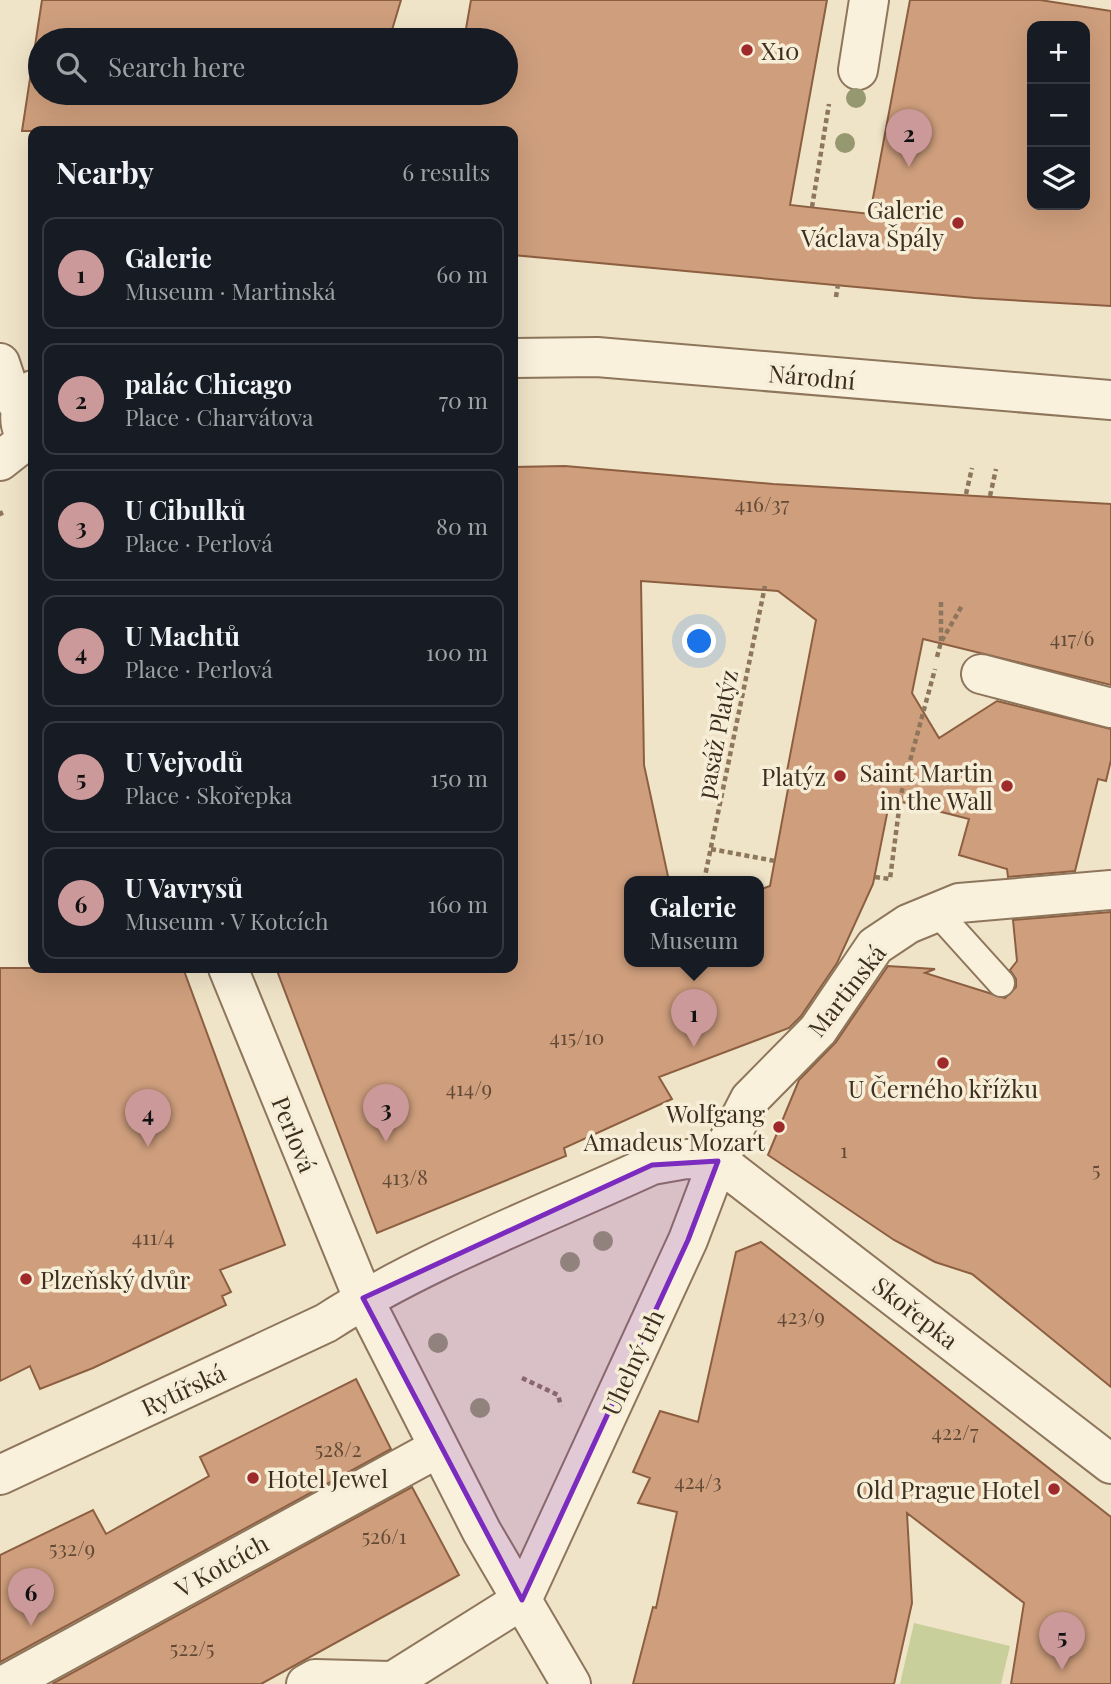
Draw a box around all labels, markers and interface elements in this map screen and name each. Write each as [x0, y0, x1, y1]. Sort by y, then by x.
map controls [1027, 21, 1090, 210]
button: + [1027, 21, 1090, 84]
search box [28, 28, 518, 105]
place label: X10 [761, 34, 800, 66]
marker: X10 [739, 42, 755, 58]
icon: search [52, 48, 90, 86]
text: Search here [108, 49, 245, 84]
button: − [1027, 84, 1090, 147]
pin: 2 [886, 109, 932, 167]
button: layers [1027, 147, 1090, 210]
text: Nearby [56, 152, 154, 192]
text: 6 results [402, 156, 490, 187]
place label: Galerie Václava Špály [800, 193, 944, 253]
marker: Galerie Václava Špály [950, 215, 966, 231]
text: Galerie [125, 240, 212, 275]
text: 1 [77, 258, 85, 289]
text: 60 m [436, 258, 488, 289]
text: Museum · Martinská [125, 275, 336, 306]
street label: Národní [767, 356, 857, 396]
text: palác Chicago [125, 366, 292, 401]
text: 2 [75, 384, 87, 415]
text: 70 m [439, 384, 488, 415]
text: Place · Charvátova [125, 401, 313, 432]
house number: 416/37 [735, 489, 790, 517]
text: U Cibulků [125, 492, 246, 527]
text: 3 [75, 510, 87, 541]
text: 80 m [436, 510, 488, 541]
text: Place · Perlová [125, 527, 273, 558]
text: U Machtů [125, 618, 240, 653]
house number: 417/6 [1050, 623, 1095, 651]
your location [682, 624, 716, 658]
text: 4 [75, 636, 87, 667]
text: 100 m [426, 636, 488, 667]
text: Place · Perlová [125, 653, 273, 684]
street label: pasáž Platýz [688, 667, 744, 801]
text: U Vejvodů [125, 744, 243, 779]
place label: Saint Martin in the Wall [859, 756, 993, 816]
place label: Platýz [761, 760, 826, 792]
text: 5 [76, 762, 86, 793]
text: 150 m [430, 762, 488, 793]
marker: Platýz [832, 768, 848, 784]
marker: Saint Martin in the Wall [999, 778, 1015, 794]
text: Place · Skořepka [125, 779, 292, 810]
text: U Vavrysů [125, 870, 243, 905]
popup [624, 876, 764, 967]
text: 6 [75, 888, 87, 919]
text: 160 m [428, 888, 488, 919]
text: Galerie [650, 889, 736, 924]
text: Museum · V Kotcích [125, 905, 328, 936]
text: Museum [650, 924, 738, 955]
street label: Martinská [800, 937, 892, 1043]
pin: 1 [671, 989, 717, 1047]
house number: 415/10 [550, 1022, 604, 1050]
marker: U Černého křížku [935, 1055, 951, 1071]
place label: U Černého křížku [848, 1072, 1038, 1104]
house number: 414/9 [446, 1073, 492, 1101]
pin: 3 [363, 1084, 409, 1142]
pin: 4 [125, 1089, 171, 1147]
street label: Perlová [265, 1091, 325, 1177]
place label: Wolfgang Amadeus Mozart [583, 1097, 766, 1157]
marker: Wolfgang Amadeus Mozart [771, 1119, 787, 1135]
house number: 1 [840, 1135, 848, 1163]
house number: 5 [1092, 1154, 1100, 1182]
house number: 413/8 [382, 1162, 428, 1190]
house number: 411/4 [132, 1222, 174, 1250]
place label: Plzeňský dvůr [40, 1263, 191, 1295]
street label: Skořepka [867, 1269, 965, 1355]
marker: Plzeňský dvůr [18, 1271, 34, 1287]
house number: 423/9 [777, 1301, 825, 1329]
street label: Uhelný trh [594, 1304, 670, 1420]
street label: Rytířská [136, 1356, 230, 1422]
house number: 422/7 [932, 1417, 979, 1445]
house number: 528/2 [314, 1434, 362, 1462]
place label: Hotel Jewel [267, 1462, 388, 1494]
house number: 424/3 [674, 1466, 722, 1494]
marker: Hotel Jewel [245, 1470, 261, 1486]
place label: Old Prague Hotel [856, 1473, 1040, 1505]
marker: Old Prague Hotel [1046, 1481, 1062, 1497]
house number: 526/1 [361, 1521, 407, 1549]
street label: V Kotcích [168, 1526, 273, 1604]
house number: 532/9 [49, 1533, 95, 1561]
pin: 6 [8, 1568, 54, 1626]
pin: 5 [1039, 1612, 1085, 1670]
house number: 522/5 [170, 1633, 214, 1661]

